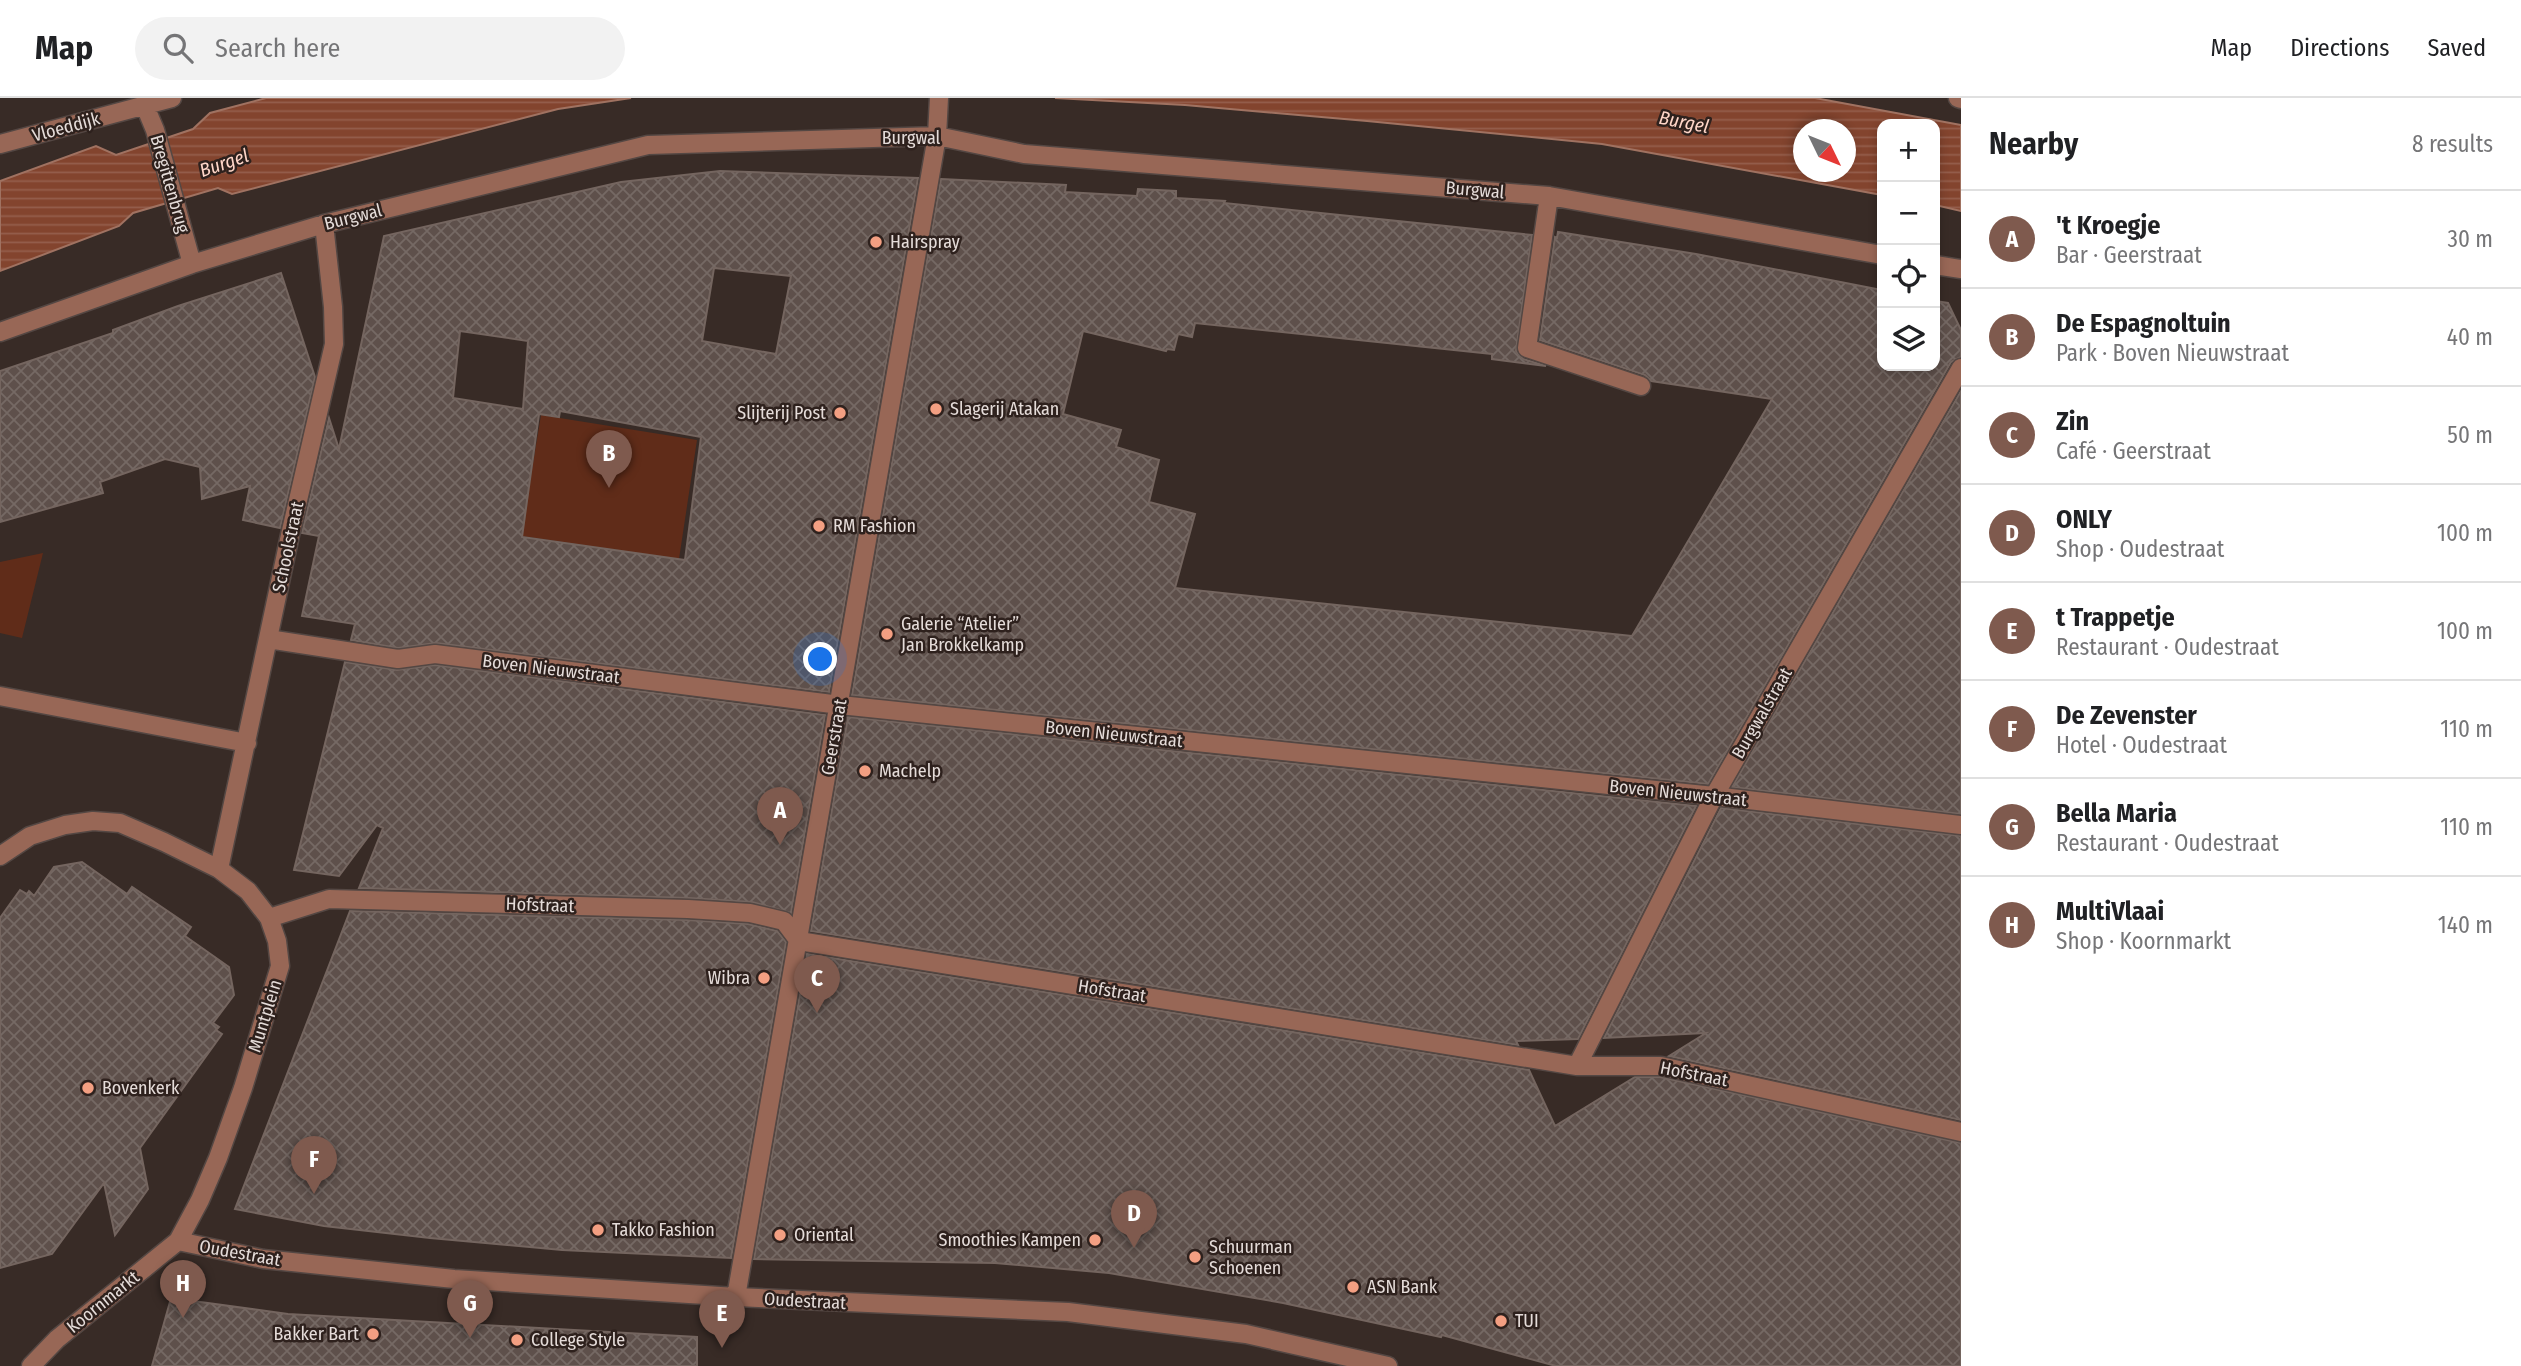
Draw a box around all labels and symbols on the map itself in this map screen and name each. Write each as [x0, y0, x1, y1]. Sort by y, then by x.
water label: Burgel [1657, 106, 1711, 138]
street label: Vloeddijk [30, 107, 103, 147]
north arrow [1793, 119, 1856, 182]
street label: Burgwal [882, 127, 941, 149]
street label: Bregittenbrug [145, 132, 195, 236]
water label: Burgel [196, 144, 252, 182]
street label: Burgwal [1445, 176, 1505, 204]
street label: Burgwal [322, 199, 384, 235]
place label: Hairspray [890, 231, 960, 253]
marker: Hairspray [868, 234, 884, 250]
place label: Slagerij Atakan [950, 398, 1059, 420]
marker: Slagerij Atakan [928, 401, 944, 417]
place label: Slijterij Post [737, 402, 826, 424]
marker: Slijterij Post [832, 405, 848, 421]
pin: B [586, 430, 632, 488]
street label: Schoolstraat [268, 499, 308, 595]
place label: RM Fashion [833, 515, 916, 537]
marker: RM Fashion [811, 518, 827, 534]
place label: Galerie “Atelier” Jan Brokkelkamp [901, 613, 1024, 656]
marker: Galerie “Atelier” Jan Brokkelkamp [879, 626, 895, 642]
your location [803, 642, 837, 676]
street label: Boven Nieuwstraat [481, 650, 621, 688]
street label: Burgwalstraat [1727, 663, 1797, 762]
street label: Geerstraat [816, 697, 852, 777]
street label: Boven Nieuwstraat [1044, 716, 1184, 752]
place label: Machelp [879, 760, 941, 782]
marker: Machelp [857, 763, 873, 779]
street label: Boven Nieuwstraat [1608, 775, 1748, 811]
pin: A [757, 787, 803, 845]
street label: Hofstraat [505, 893, 575, 917]
pin: C [794, 955, 840, 1013]
place label: Wibra [708, 967, 750, 989]
marker: Wibra [756, 970, 772, 986]
street label: Hofstraat [1076, 975, 1148, 1007]
street label: Muntplein [244, 977, 286, 1055]
street label: Hofstraat [1658, 1057, 1730, 1091]
place label: Bovenkerk [102, 1077, 180, 1099]
marker: Bovenkerk [80, 1080, 96, 1096]
pin: F [291, 1136, 337, 1194]
pin: D [1111, 1190, 1157, 1248]
place label: Takko Fashion [612, 1219, 715, 1241]
marker: Takko Fashion [590, 1222, 606, 1238]
place label: Oriental [794, 1224, 854, 1246]
marker: Oriental [772, 1227, 788, 1243]
place label: Smoothies Kampen [939, 1229, 1081, 1251]
marker: Smoothies Kampen [1087, 1232, 1103, 1248]
street label: Oudestraat [198, 1235, 282, 1271]
place label: Schuurman Schoenen [1209, 1236, 1292, 1279]
marker: Schuurman Schoenen [1187, 1249, 1203, 1265]
pin: H [160, 1260, 206, 1318]
street label: Koornmarkt [62, 1266, 144, 1338]
place label: ASN Bank [1367, 1276, 1438, 1298]
marker: ASN Bank [1345, 1279, 1361, 1295]
pin: G [447, 1280, 493, 1338]
street label: Oudestraat [763, 1288, 847, 1314]
pin: E [699, 1290, 745, 1348]
place label: TUI [1515, 1310, 1539, 1332]
marker: TUI [1493, 1313, 1509, 1329]
place label: Bakker Bart [273, 1323, 359, 1345]
marker: Bakker Bart [365, 1326, 381, 1342]
place label: College Style [531, 1329, 625, 1351]
marker: College Style [509, 1332, 525, 1348]

